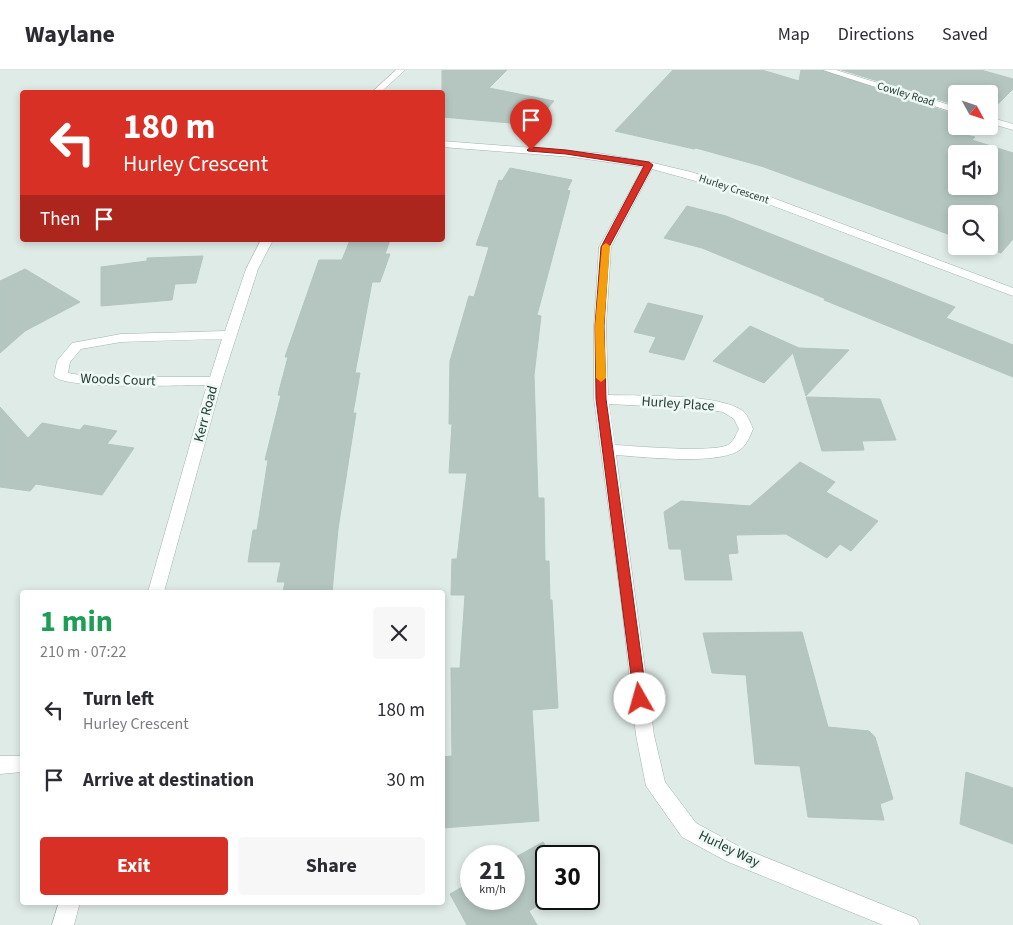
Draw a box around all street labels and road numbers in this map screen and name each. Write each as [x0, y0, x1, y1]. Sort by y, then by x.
street label: Cowley Road [875, 78, 937, 110]
street label: Hurley Crescent [697, 171, 771, 207]
street label: Woods Court [80, 369, 156, 391]
street label: Kerr Road [189, 384, 223, 444]
street label: Hurley Place [641, 391, 715, 417]
street label: Hurley Way [695, 826, 763, 873]

